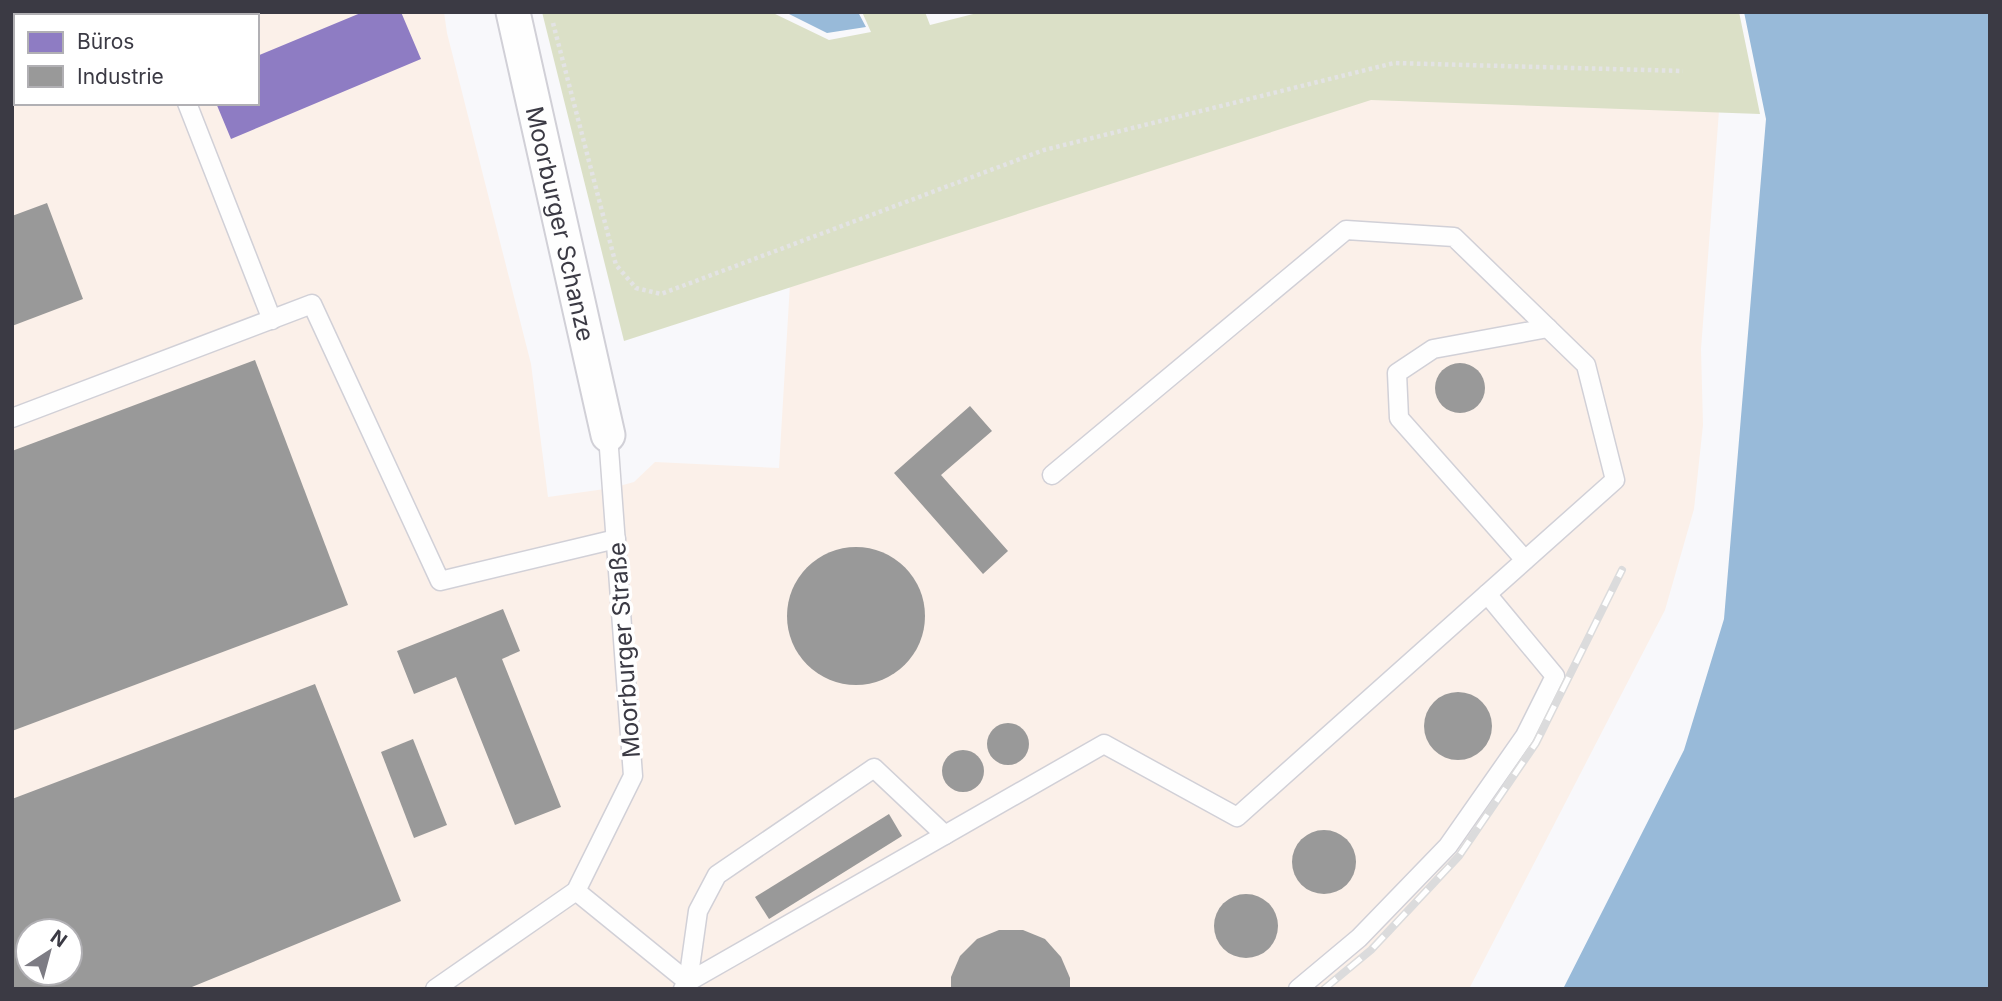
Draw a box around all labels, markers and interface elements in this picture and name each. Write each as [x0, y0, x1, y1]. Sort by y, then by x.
legend [14, 14, 259, 105]
text: Büros [77, 29, 134, 54]
text: Industrie [77, 64, 164, 89]
street label: Moorburger Schanze [520, 104, 601, 344]
street label: Moorburger Straße [602, 541, 646, 759]
north arrow [14, 917, 84, 987]
text: N [46, 925, 71, 952]

